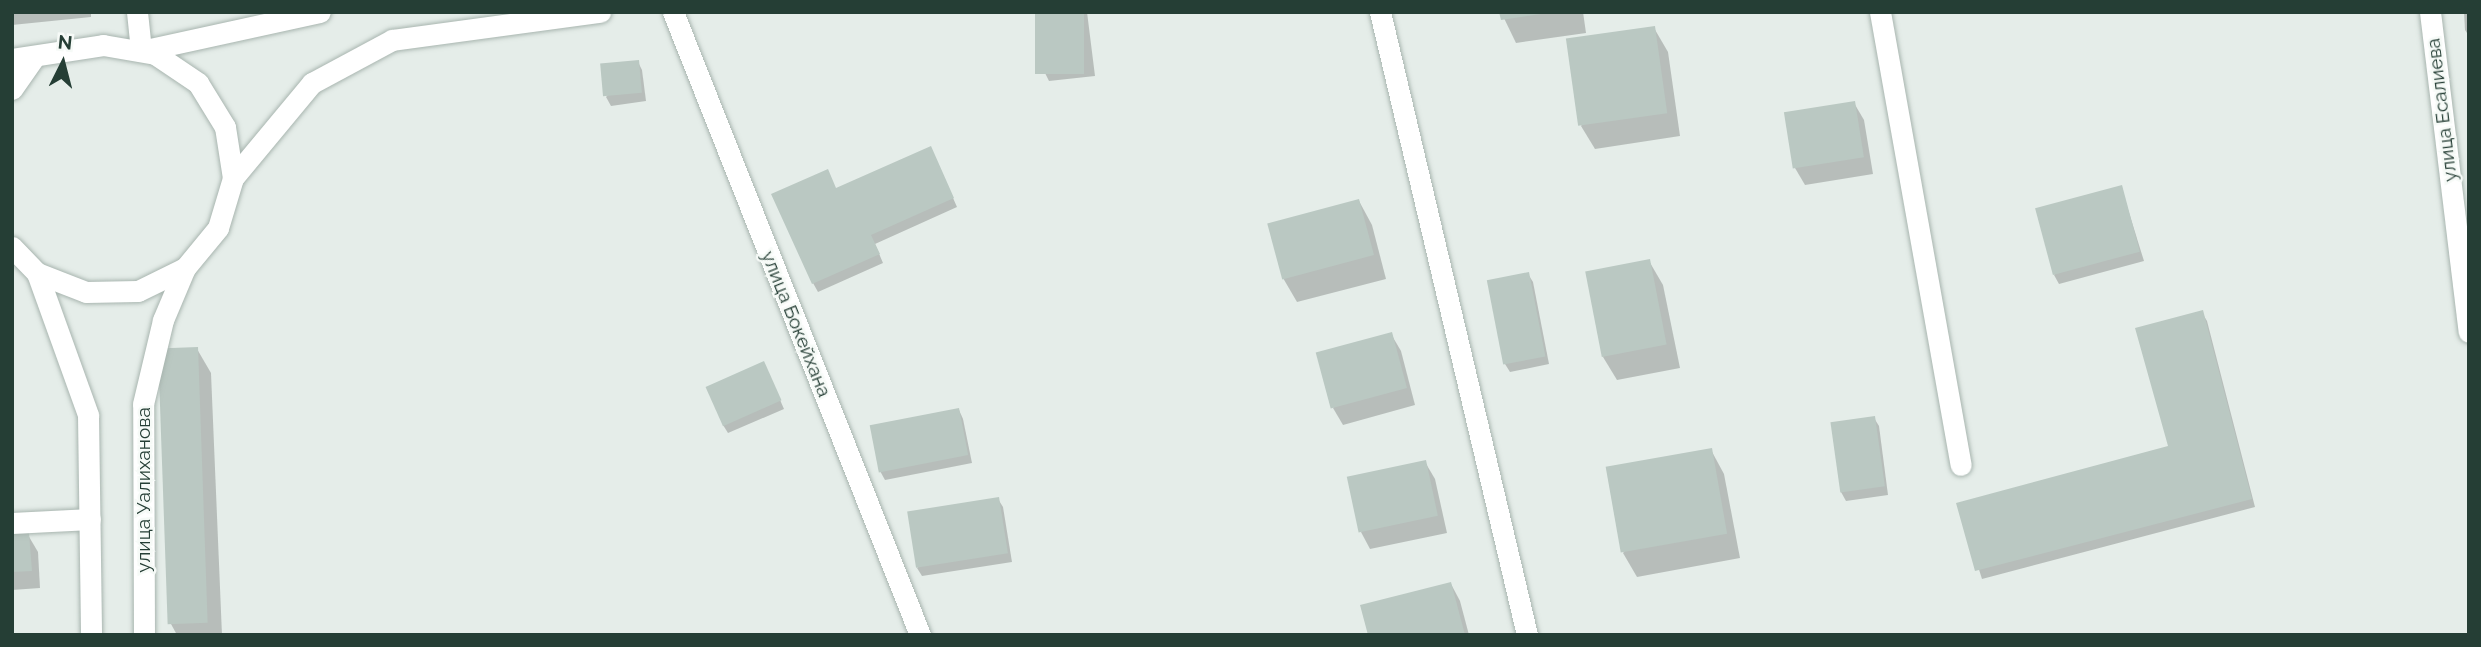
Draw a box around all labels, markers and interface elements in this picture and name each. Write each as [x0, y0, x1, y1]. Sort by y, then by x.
north arrow [28, 28, 98, 98]
text: N [57, 30, 74, 54]
street label: улица Есалиева [2422, 37, 2462, 183]
street label: улица Бокейхана [756, 248, 836, 400]
street label: улица Уалиханова [133, 407, 155, 573]

